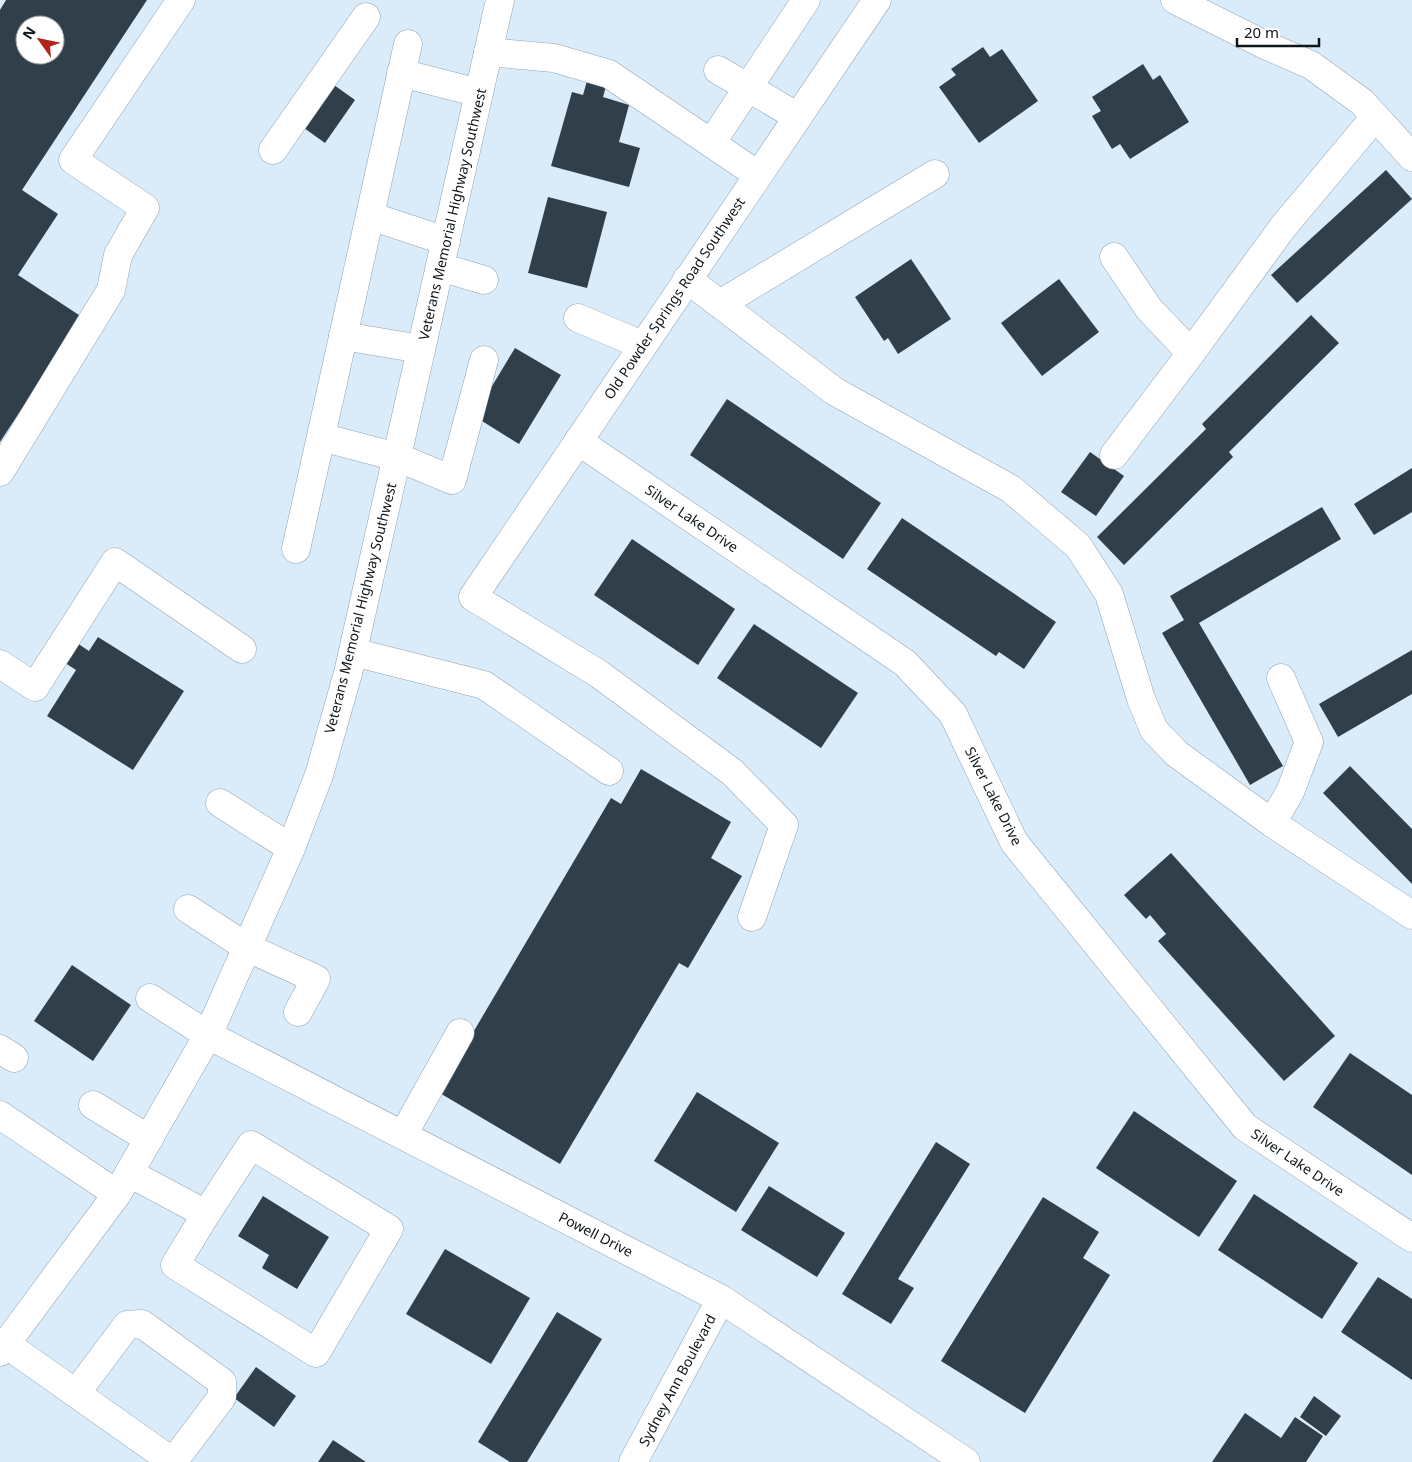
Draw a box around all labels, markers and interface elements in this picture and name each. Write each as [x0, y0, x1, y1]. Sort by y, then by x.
north arrow [15, 15, 65, 65]
scale bar [1237, 15, 1320, 47]
text: 20 m [1244, 22, 1279, 42]
text: N [18, 23, 40, 43]
street label: Veterans Memorial Highway Southwest [414, 86, 490, 342]
street label: Old Powder Springs Road Southwest [599, 193, 749, 403]
street label: Silver Lake Drive [642, 480, 742, 556]
street label: Veterans Memorial Highway Southwest [320, 481, 400, 735]
street label: Silver Lake Drive [961, 743, 1027, 849]
street label: Silver Lake Drive [1248, 1124, 1348, 1200]
street label: Powell Drive [556, 1207, 637, 1261]
street label: Sydney Ann Boulevard [634, 1311, 720, 1449]

